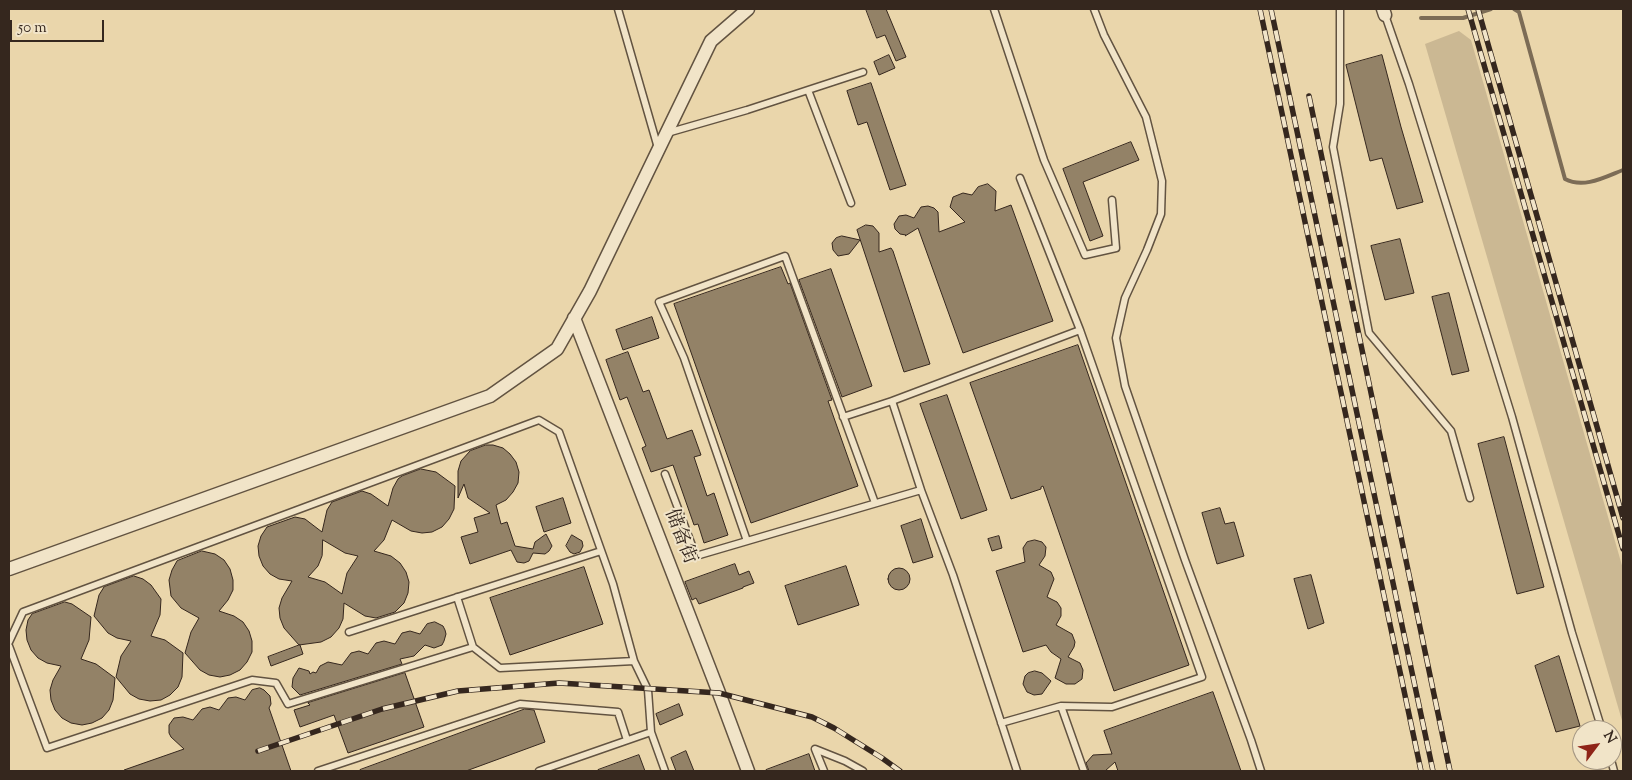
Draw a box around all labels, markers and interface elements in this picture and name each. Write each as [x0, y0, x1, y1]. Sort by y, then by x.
scale bar [12, 10, 106, 42]
text: 50 m [18, 18, 47, 39]
street label: 储备街 [658, 506, 700, 568]
north arrow [1572, 720, 1622, 770]
text: N [1598, 728, 1620, 748]

